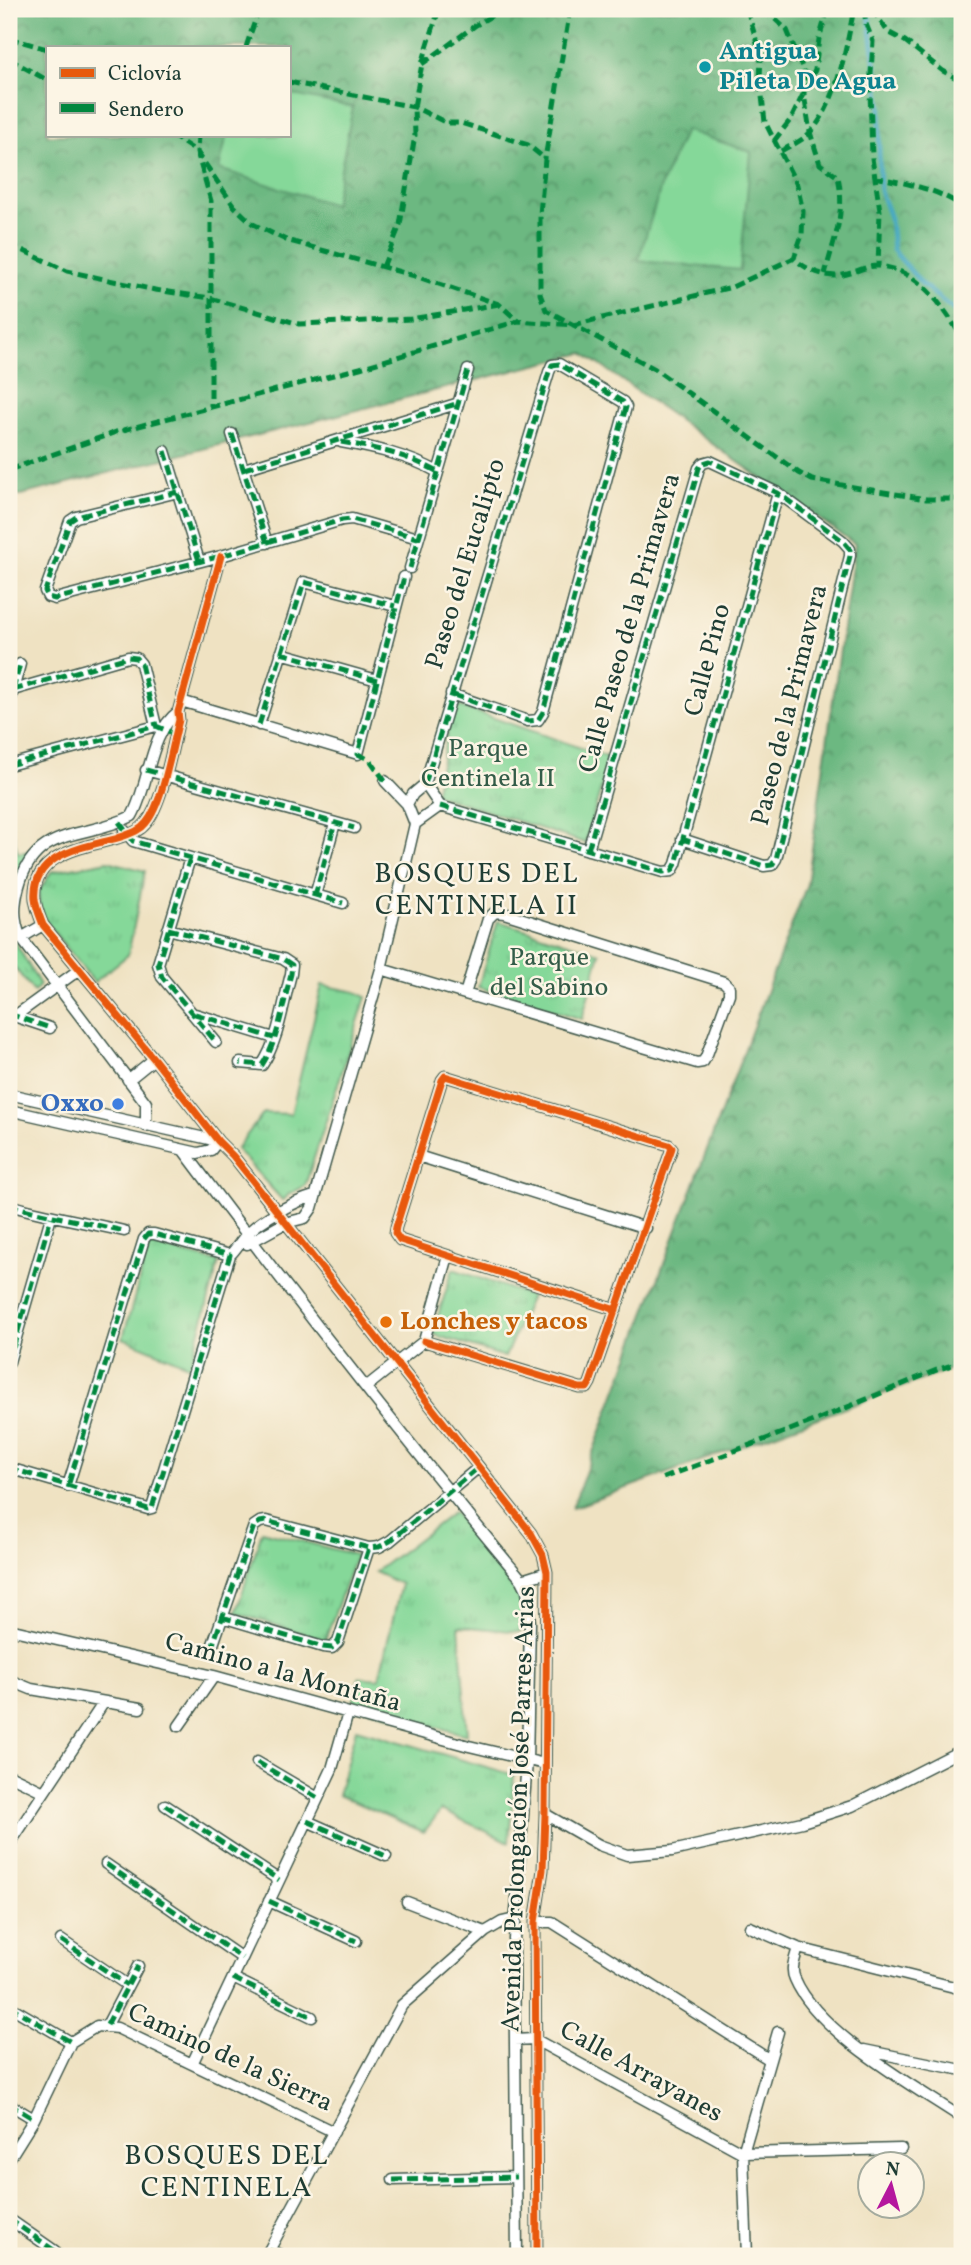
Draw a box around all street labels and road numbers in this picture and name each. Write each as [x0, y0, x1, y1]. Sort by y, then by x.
street label: Paseo del Eucalipto [417, 454, 515, 674]
street label: Calle Paseo de la Primavera [570, 469, 690, 777]
street label: Paseo de la Primavera [743, 581, 837, 829]
street label: Calle Pino [676, 600, 740, 720]
street label: Avenida Prolongación José Parres Arias [493, 1585, 545, 2033]
street label: Camino a la Montaña [161, 1624, 405, 1722]
street label: Camino de la Sierra [121, 1995, 339, 2121]
street label: Calle Arrayanes [553, 2012, 729, 2132]

